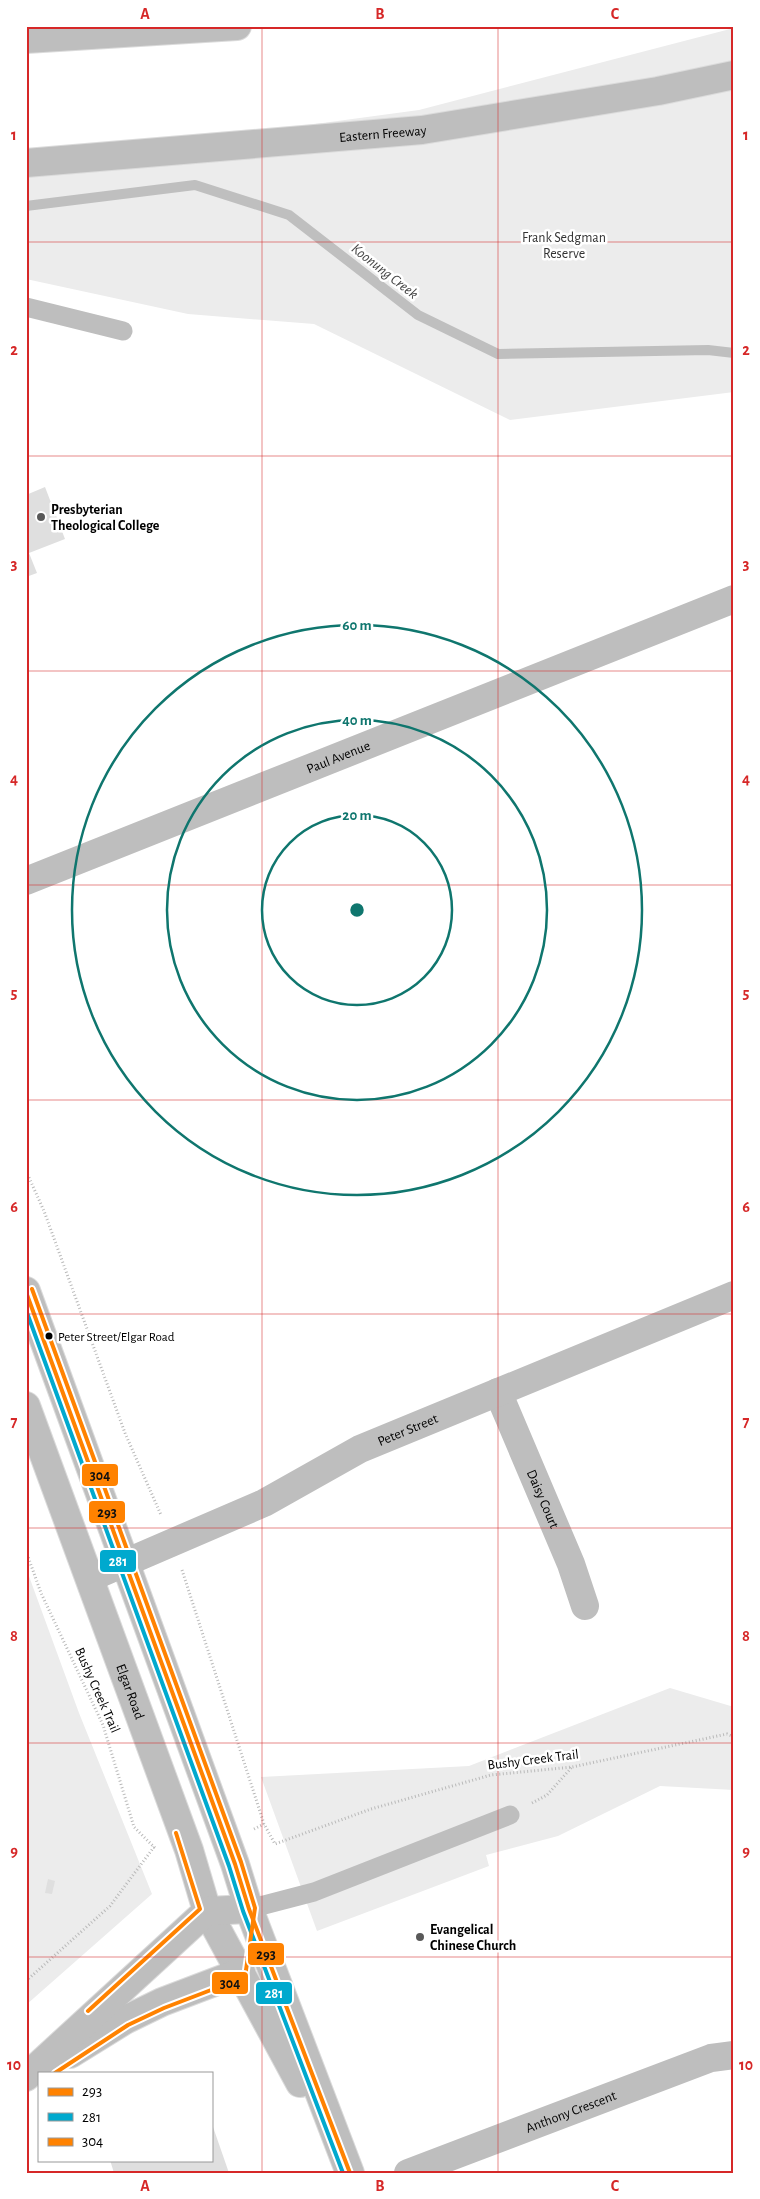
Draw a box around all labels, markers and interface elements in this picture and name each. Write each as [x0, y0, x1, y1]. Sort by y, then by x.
text: A [140, 6, 150, 22]
text: B [375, 6, 385, 22]
text: C [611, 6, 620, 22]
street label: Eastern Freeway [339, 123, 428, 145]
text: 1 [11, 127, 17, 143]
text: 1 [743, 127, 749, 143]
park label: Frank Sedgman Reserve [522, 231, 606, 261]
water label: Koonung Creek [349, 241, 421, 302]
text: 2 [10, 342, 18, 358]
text: 2 [742, 342, 750, 358]
place label: Presbyterian Theological College [51, 503, 160, 533]
marker: Presbyterian Theological College [35, 511, 47, 523]
text: 3 [11, 556, 18, 572]
text: 3 [743, 556, 750, 572]
text: 60 m [342, 618, 372, 633]
text: 40 m [342, 713, 372, 728]
street label: Paul Avenue [305, 739, 372, 777]
text: 4 [10, 771, 18, 787]
text: 4 [742, 771, 750, 787]
text: 20 m [342, 808, 372, 823]
centre of rings [348, 901, 366, 919]
text: 5 [11, 985, 18, 1001]
text: 5 [743, 985, 750, 1001]
text: 6 [10, 1199, 18, 1215]
text: 6 [742, 1199, 750, 1215]
marker: Peter Street/Elgar Road [44, 1331, 54, 1341]
place label: Peter Street/Elgar Road [58, 1331, 175, 1344]
street label: Peter Street [376, 1412, 441, 1449]
text: 7 [11, 1414, 18, 1430]
text: 7 [743, 1414, 750, 1430]
line badge: 304 [81, 1463, 119, 1487]
street label: Daisy Court [524, 1468, 561, 1531]
text: 304 [90, 1469, 110, 1483]
line badge: 293 [88, 1500, 126, 1524]
text: 293 [97, 1506, 117, 1520]
line badge: 281 [99, 1549, 137, 1573]
text: 281 [109, 1555, 127, 1569]
text: 8 [10, 1628, 18, 1644]
text: 8 [742, 1628, 750, 1644]
street label: Bushy Creek Trail [72, 1646, 122, 1735]
street label: Elgar Road [113, 1662, 146, 1721]
street label: Bushy Creek Trail [487, 1747, 580, 1773]
text: 9 [10, 1843, 18, 1859]
text: 9 [742, 1843, 750, 1859]
place label: Evangelical Chinese Church [430, 1923, 516, 1953]
marker: Evangelical Chinese Church [414, 1931, 426, 1943]
line badge: 293 [247, 1942, 285, 1966]
text: 293 [256, 1948, 276, 1962]
line badge: 304 [211, 1971, 249, 1995]
text: 304 [220, 1977, 240, 1991]
line badge: 281 [255, 1981, 293, 2005]
text: 281 [265, 1987, 283, 2001]
text: 10 [7, 2057, 21, 2073]
text: 10 [739, 2057, 753, 2073]
legend [38, 2072, 212, 2162]
text: 293 [82, 2084, 102, 2099]
street label: Anthony Crescent [524, 2088, 619, 2136]
text: 281 [82, 2110, 101, 2125]
text: 304 [82, 2134, 103, 2149]
text: A [140, 2178, 150, 2194]
text: B [375, 2178, 385, 2194]
text: C [611, 2178, 620, 2194]

